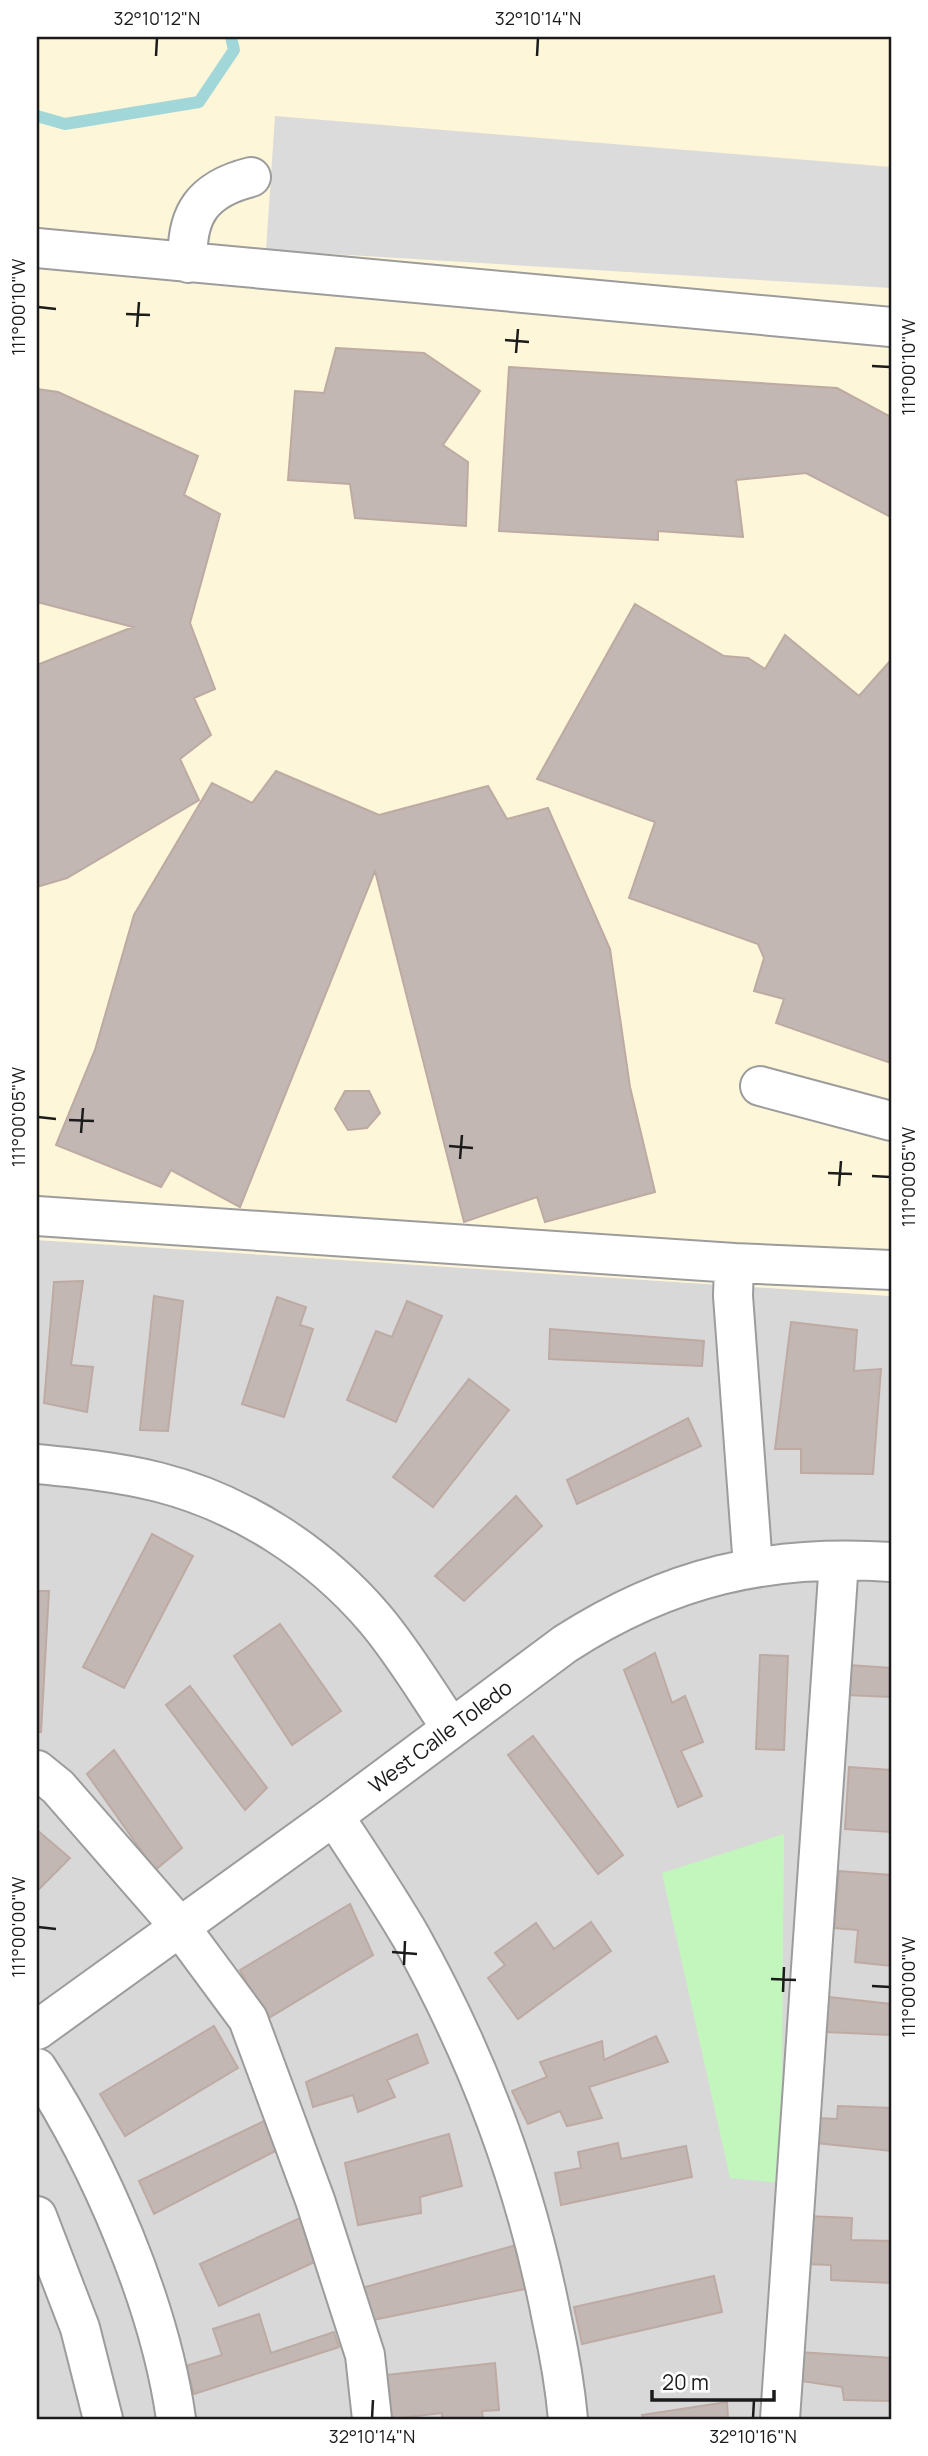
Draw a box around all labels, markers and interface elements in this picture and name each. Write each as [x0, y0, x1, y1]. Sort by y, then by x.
text: 32°10'12"N [114, 6, 200, 30]
text: 32°10'14"N [495, 6, 581, 30]
text: 111°00'10"W [6, 258, 30, 355]
text: 111°00'10"W [896, 318, 920, 415]
text: 111°00'05"W [6, 1067, 30, 1167]
text: 111°00'05"W [896, 1127, 920, 1227]
street label: West Calle Toledo [363, 1673, 517, 1799]
text: 111°00'00"W [6, 1876, 30, 1977]
text: 111°00'00"W [896, 1936, 920, 2037]
scale bar [652, 2358, 774, 2402]
text: 20 m [662, 2368, 709, 2396]
text: 32°10'14"N [329, 2424, 415, 2448]
text: 32°10'16"N [709, 2424, 797, 2448]

